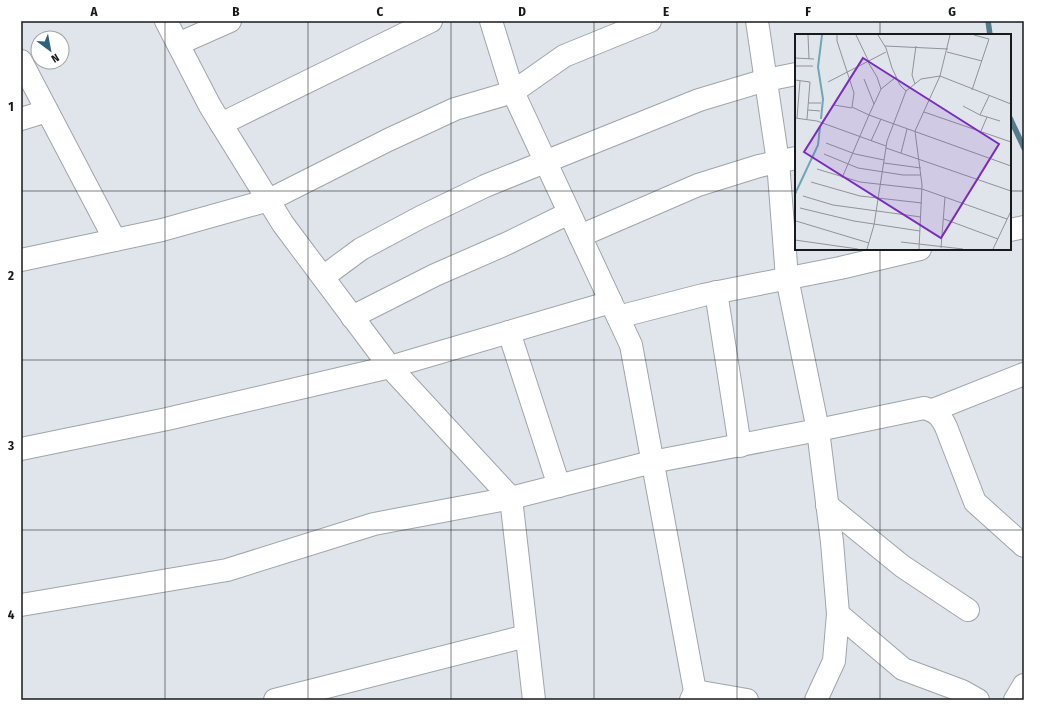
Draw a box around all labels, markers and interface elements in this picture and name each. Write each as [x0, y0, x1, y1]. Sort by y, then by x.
text: A [89, 4, 98, 19]
text: B [232, 4, 240, 19]
text: C [377, 4, 384, 19]
text: D [518, 4, 526, 19]
text: E [663, 4, 669, 19]
text: F [805, 4, 811, 19]
text: G [948, 4, 956, 19]
north arrow [30, 30, 70, 70]
inset map [795, 34, 1011, 250]
text: N [49, 51, 61, 65]
text: 1 [8, 99, 14, 114]
text: 2 [7, 268, 14, 283]
text: 3 [7, 438, 14, 453]
text: 4 [8, 607, 15, 622]

